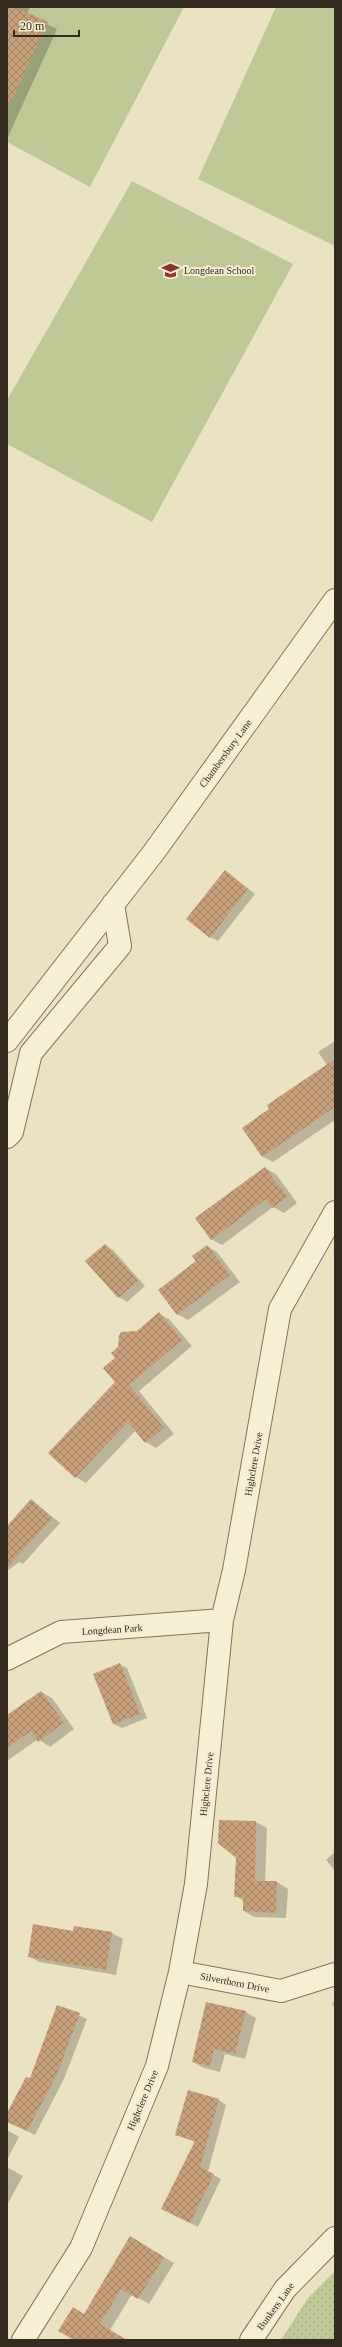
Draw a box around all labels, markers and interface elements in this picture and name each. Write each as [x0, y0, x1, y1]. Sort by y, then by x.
scale bar [14, 12, 79, 38]
text: 20 m [20, 19, 45, 33]
school or university icon: Longdean School [161, 260, 181, 280]
place label: Longdean School [184, 265, 254, 276]
street label: Chambersbury Lane [197, 717, 254, 789]
street label: Highclere Drive [242, 1431, 265, 1497]
street label: Longdean Park [81, 1622, 143, 1637]
street label: Highclere Drive [198, 1751, 215, 1817]
street label: Silverthorn Drive [199, 1970, 271, 1995]
street label: Highclere Drive [125, 2068, 160, 2132]
street label: Bunkers Lane [255, 2280, 297, 2332]

